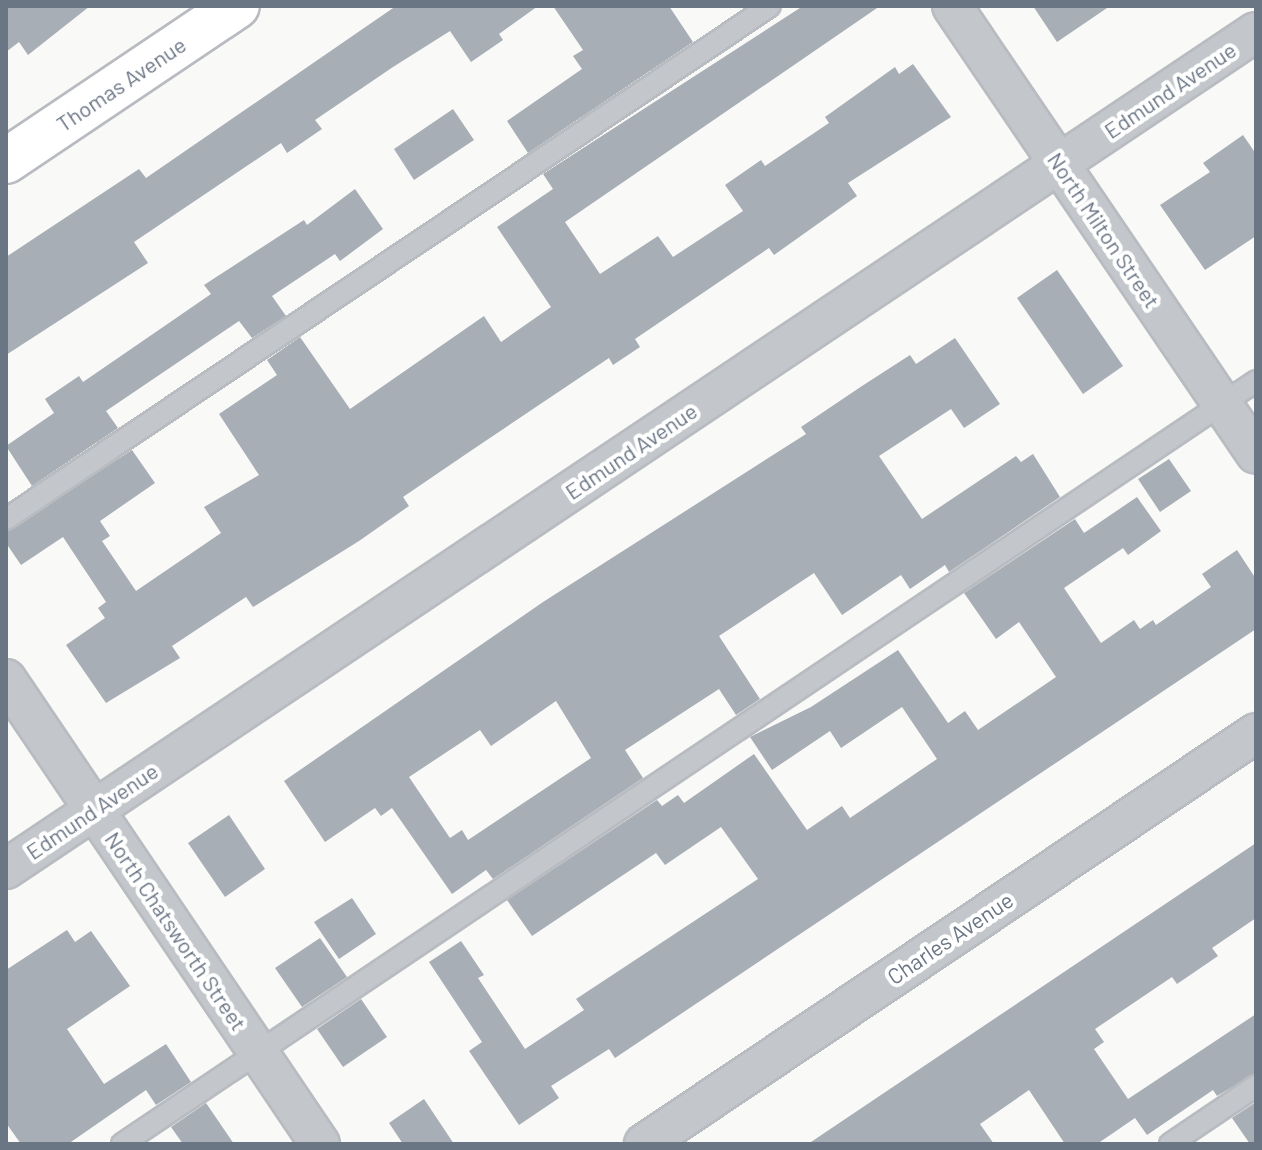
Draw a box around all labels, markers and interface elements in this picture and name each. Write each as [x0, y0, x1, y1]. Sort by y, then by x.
street label: Thomas Avenue [51, 31, 191, 137]
street label: Edmund Avenue [1099, 36, 1241, 144]
street label: North Milton Street [1042, 147, 1166, 313]
street label: Edmund Avenue [560, 397, 702, 505]
street label: Edmund Avenue [21, 757, 163, 865]
street label: North Chatsworth Street [100, 827, 252, 1035]
street label: Charles Avenue [882, 886, 1018, 990]

